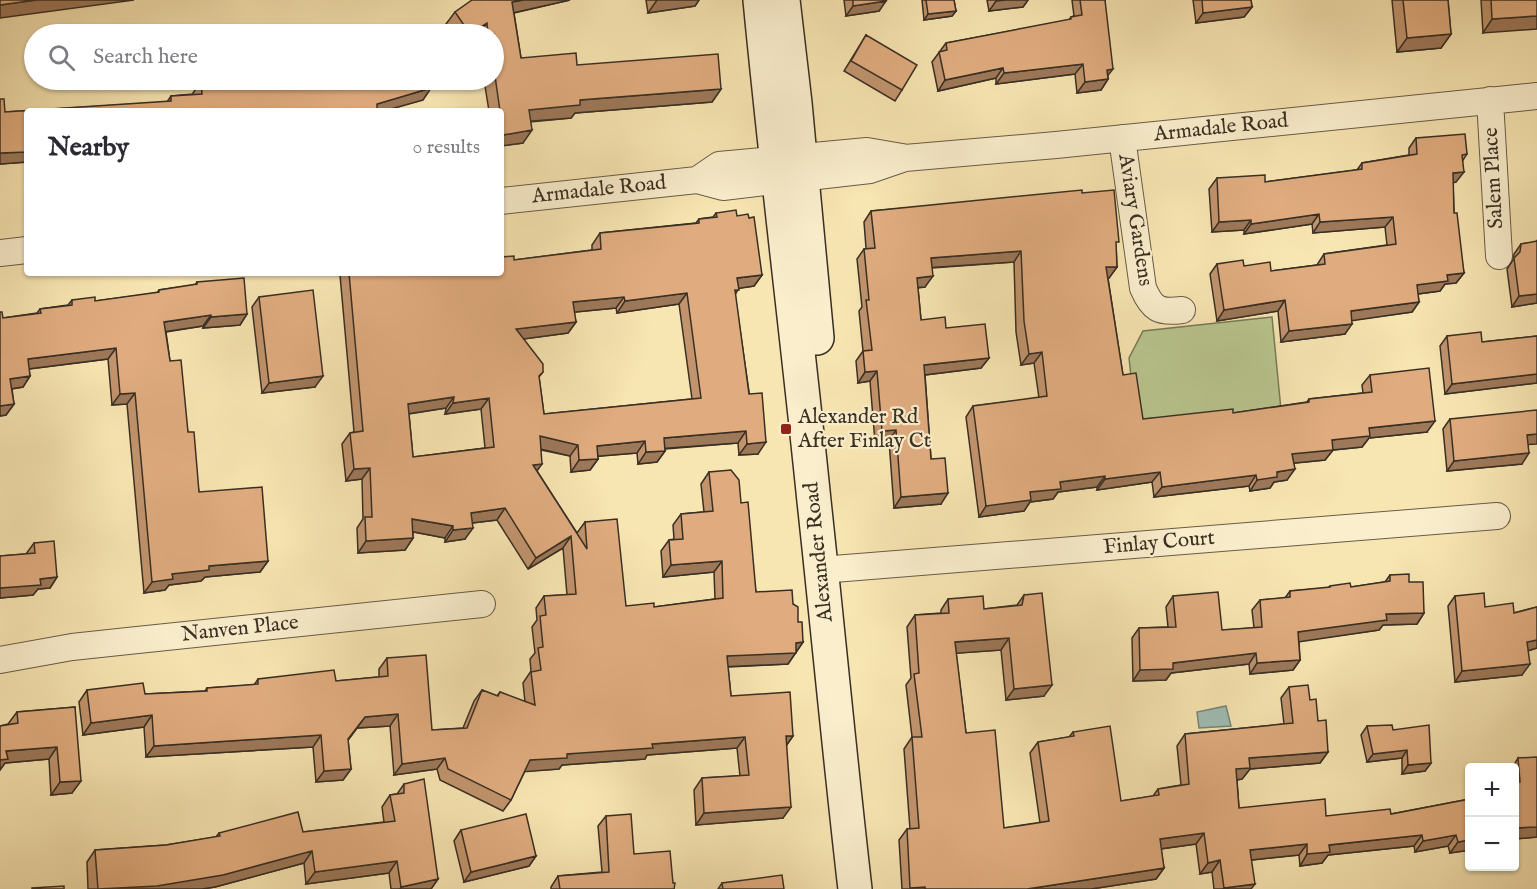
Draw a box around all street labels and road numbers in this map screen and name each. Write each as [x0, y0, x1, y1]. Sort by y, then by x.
street label: Armadale Road [1152, 107, 1290, 149]
street label: Salem Place [1478, 126, 1510, 229]
street label: Aviary Gardens [1111, 151, 1159, 288]
street label: Armadale Road [530, 169, 668, 211]
street label: Alexander Road [798, 480, 840, 624]
street label: Finlay Court [1102, 525, 1216, 561]
street label: Nanven Place [180, 609, 300, 649]

